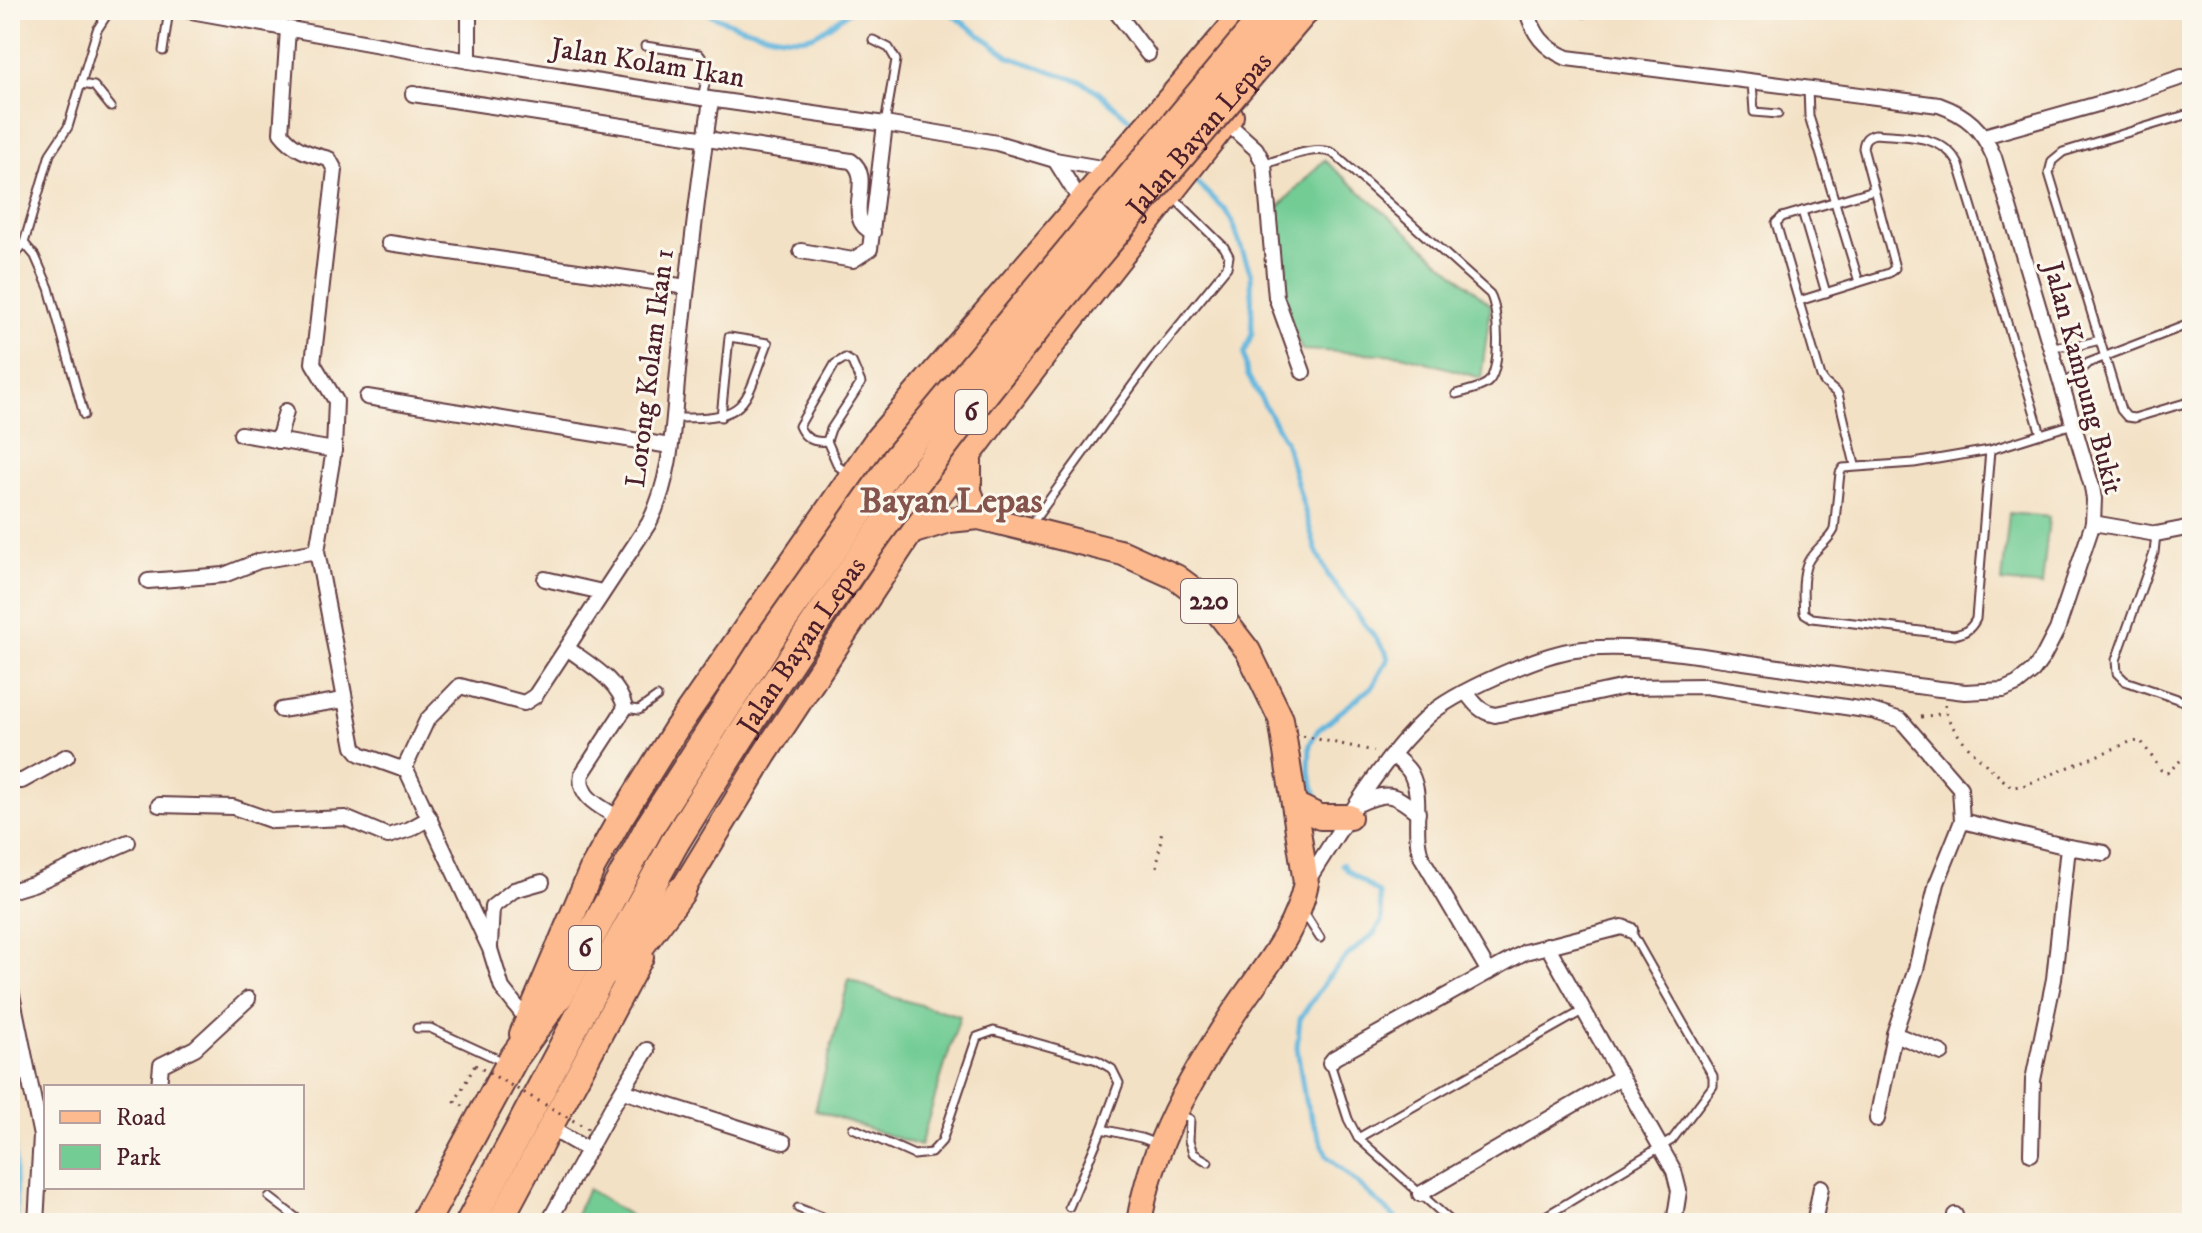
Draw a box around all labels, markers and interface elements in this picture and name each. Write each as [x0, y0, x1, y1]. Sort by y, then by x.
street label: Jalan Kolam Ikan [546, 30, 748, 96]
street label: Jalan Bayan Lepas [1117, 44, 1279, 226]
street label: Lorong Kolam Ikan 1 [618, 247, 682, 489]
street label: Jalan Kampung Bukit [2034, 255, 2131, 498]
road number: 6 [955, 390, 987, 434]
district label: Bayan Lepas [859, 479, 1043, 524]
street label: Jalan Bayan Lepas [728, 550, 874, 743]
road number: 220 [1181, 579, 1237, 623]
road number: 6 [569, 926, 601, 970]
legend [44, 1085, 304, 1189]
text: Road [116, 1103, 166, 1133]
text: Park [116, 1143, 161, 1173]

